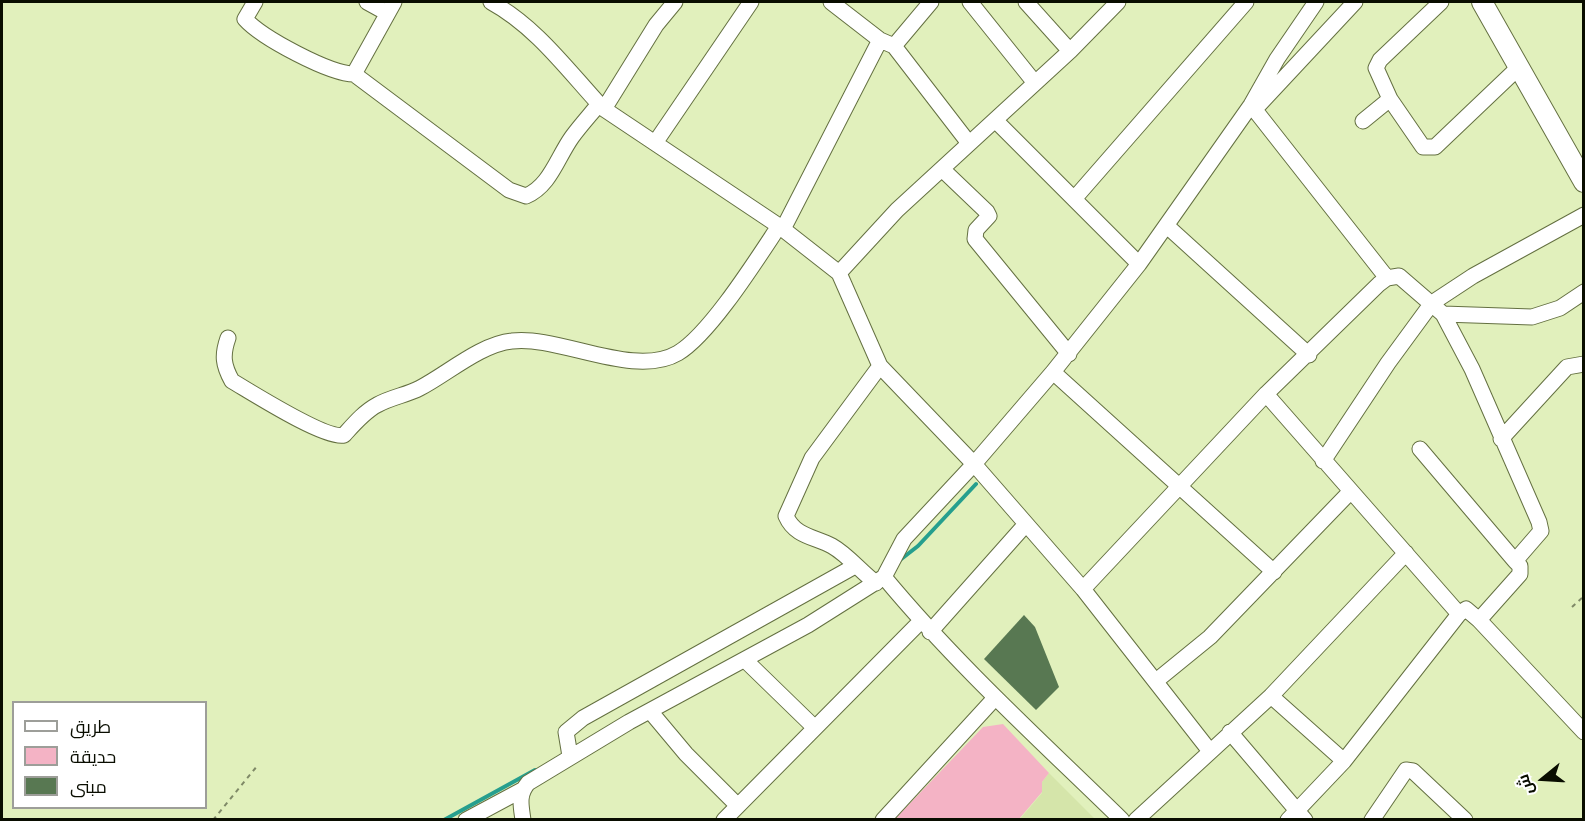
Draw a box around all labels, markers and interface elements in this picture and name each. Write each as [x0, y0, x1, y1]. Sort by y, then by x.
legend [12, 701, 207, 809]
text: طريق [70, 714, 111, 740]
text: حديقة [70, 744, 116, 770]
north arrow [1513, 749, 1573, 809]
text: ش [1511, 771, 1540, 798]
text: مبنى [70, 774, 107, 800]

